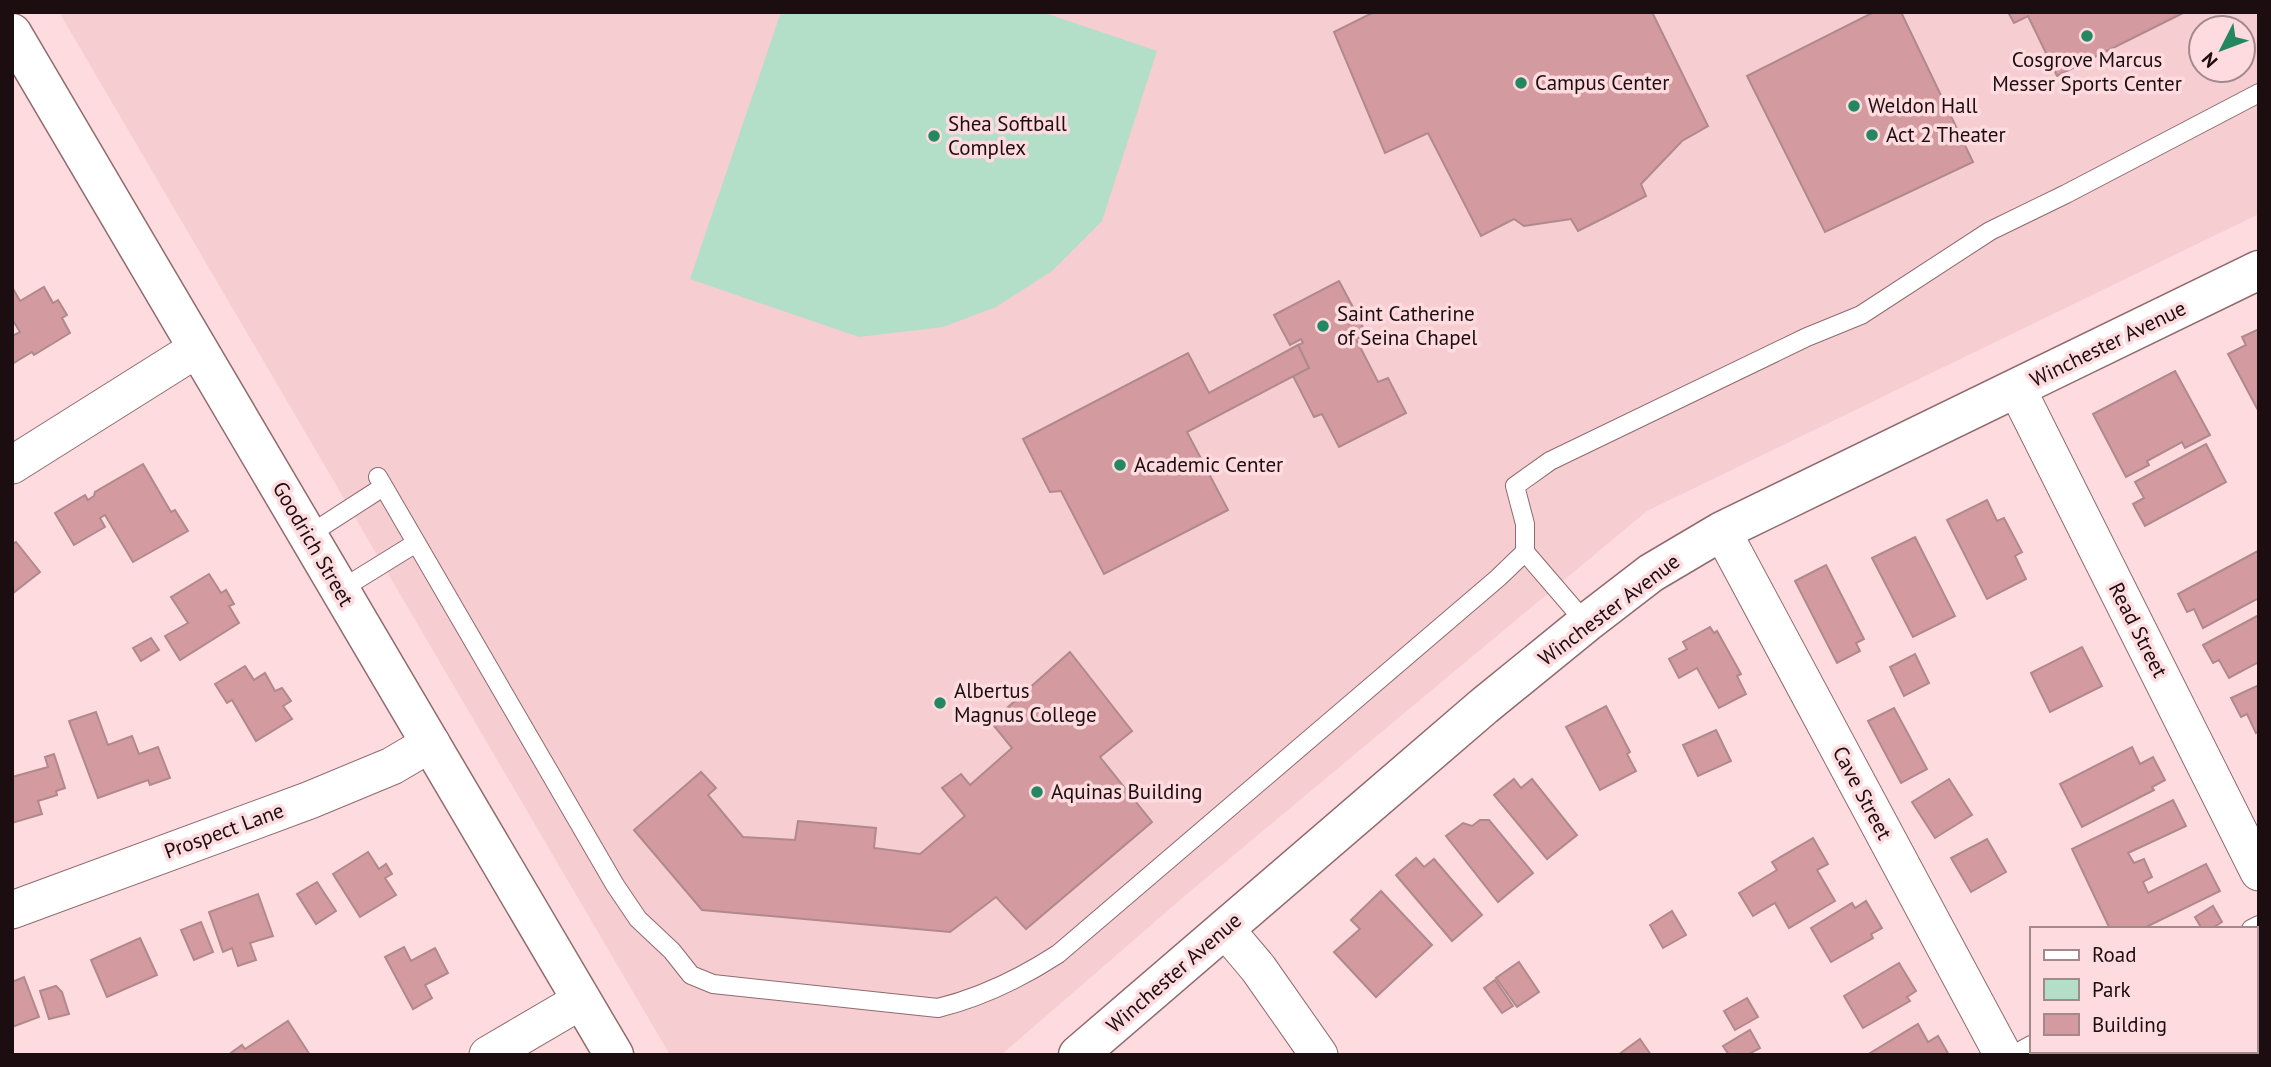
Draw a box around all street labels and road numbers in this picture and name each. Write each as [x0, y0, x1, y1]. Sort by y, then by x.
street label: Winchester Avenue [2025, 294, 2190, 393]
street label: Goodrich Street [267, 477, 360, 611]
street label: Winchester Avenue [1533, 548, 1685, 672]
street label: Read Street [2103, 578, 2174, 682]
street label: Cave Street [1827, 741, 1898, 844]
street label: Prospect Lane [160, 796, 287, 865]
street label: Winchester Avenue [1101, 907, 1247, 1039]

